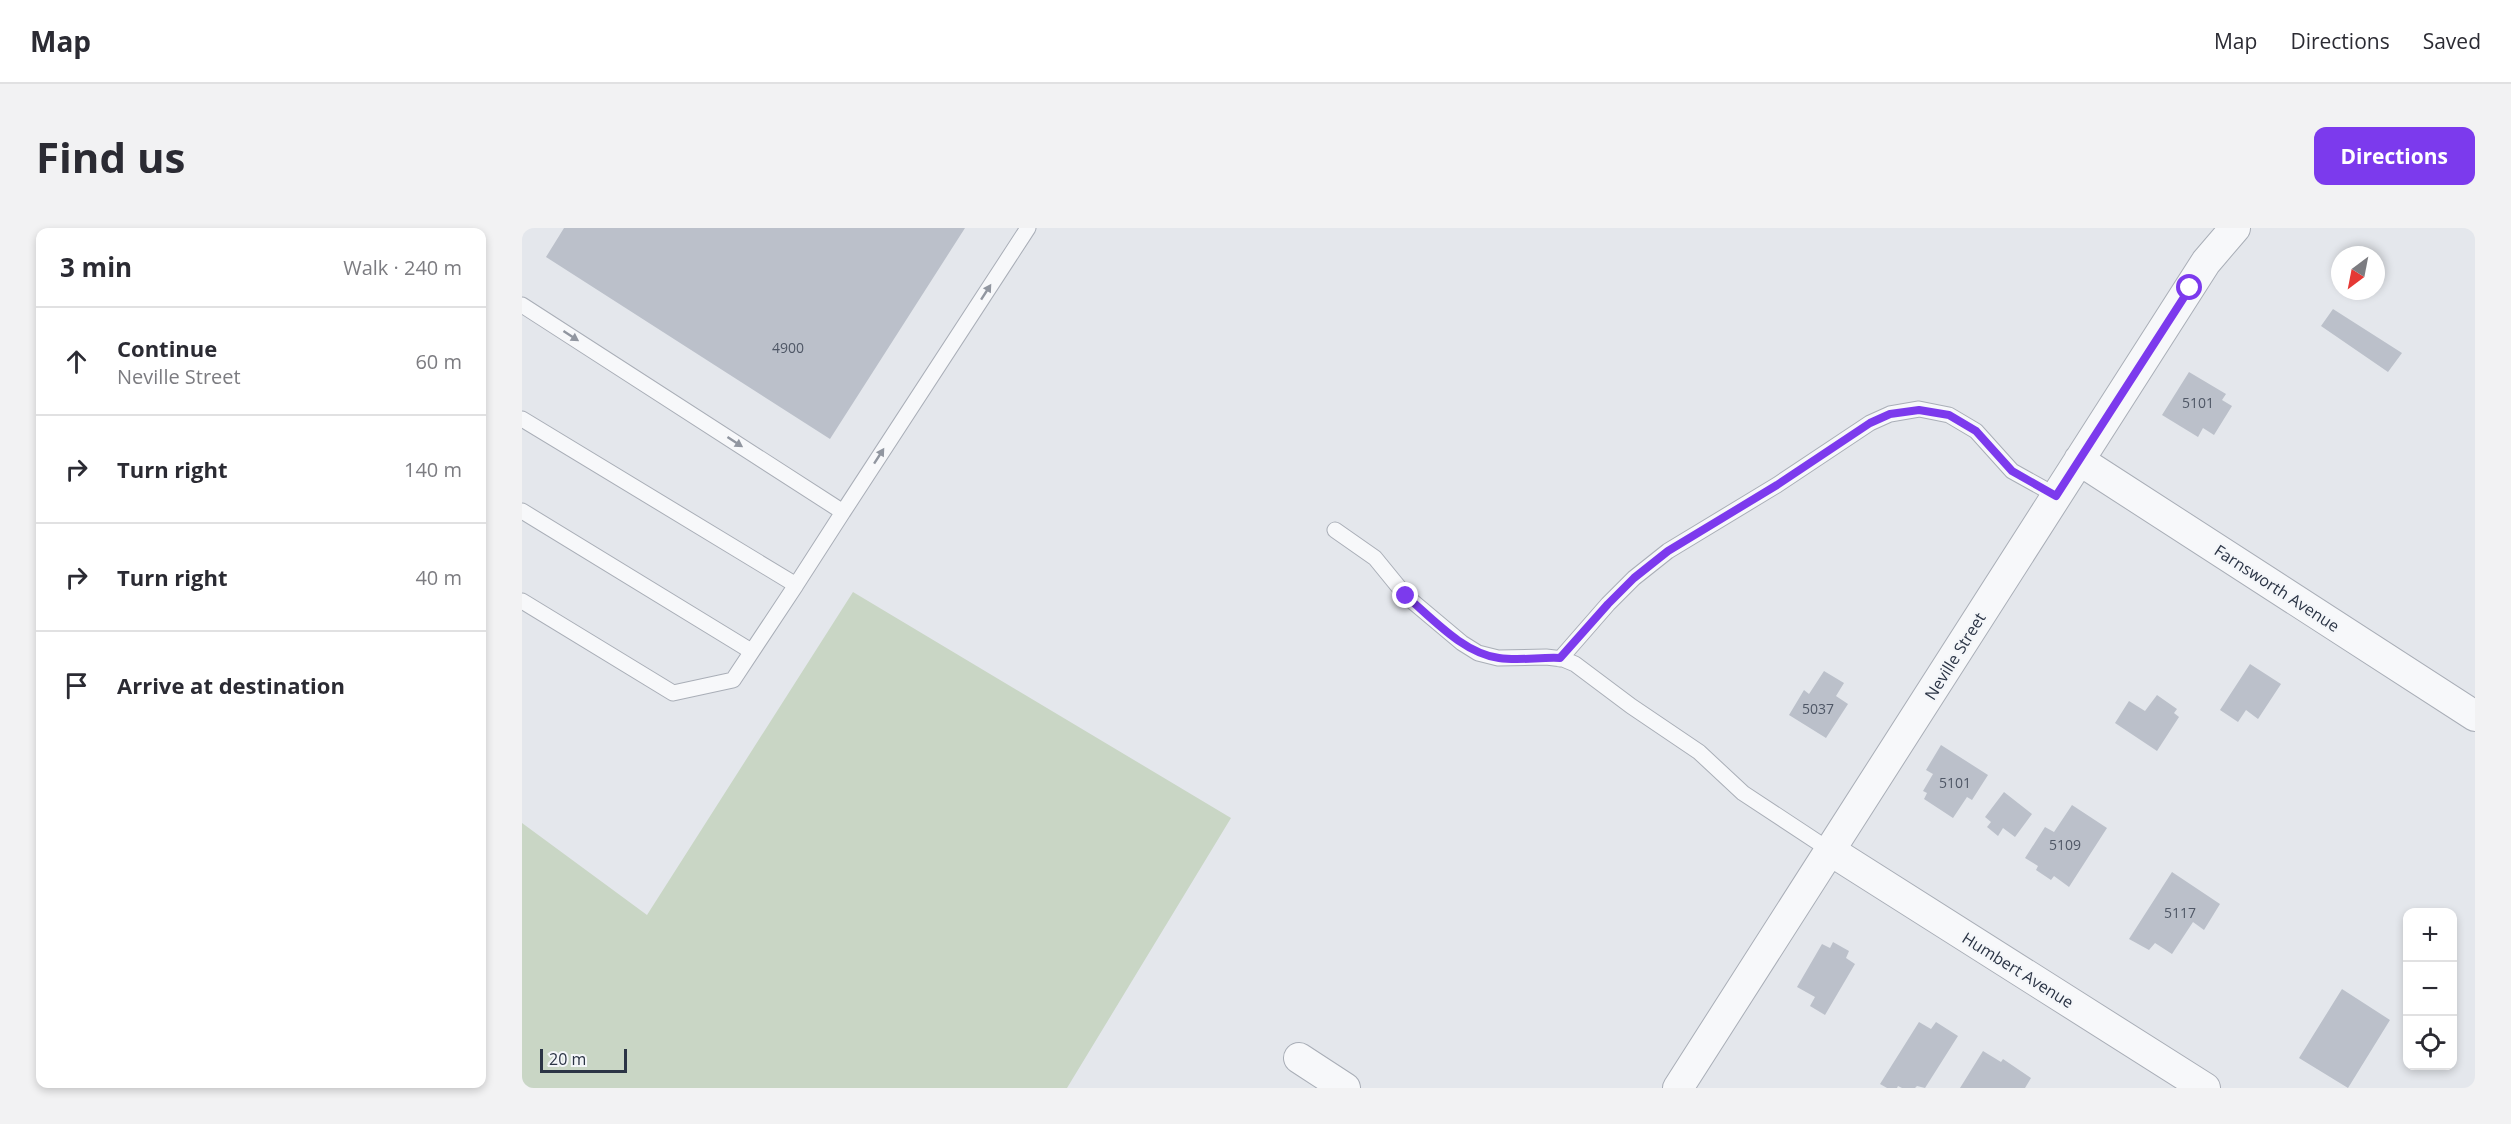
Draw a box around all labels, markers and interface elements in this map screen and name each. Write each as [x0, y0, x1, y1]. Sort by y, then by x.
text: Map [30, 22, 91, 60]
text: Map [2214, 27, 2257, 55]
text: Directions [2290, 27, 2390, 55]
text: Saved [2423, 27, 2481, 55]
button: Directions [2314, 127, 2475, 185]
text: Find us [36, 128, 185, 185]
north arrow [2331, 246, 2385, 300]
text: 3 min [60, 249, 132, 285]
text: Walk · 240 m [343, 254, 462, 281]
route start [2176, 274, 2202, 300]
one-way arrow [980, 284, 991, 300]
one-way arrow [563, 331, 579, 342]
text: Continue [117, 333, 217, 363]
house number: 4900 [772, 338, 804, 357]
icon: ahead [60, 345, 93, 378]
text: 60 m [415, 348, 462, 375]
text: Neville Street [117, 363, 241, 390]
house number: 5101 [2182, 393, 2214, 412]
one-way arrow [727, 436, 743, 447]
one-way arrow [874, 447, 885, 464]
icon: right [60, 453, 93, 486]
text: Turn right [117, 454, 228, 484]
text: 140 m [404, 456, 462, 483]
street label: Farnsworth Avenue [2210, 539, 2344, 637]
icon: right [60, 561, 93, 594]
text: Turn right [117, 562, 228, 592]
text: 40 m [415, 564, 462, 591]
route end [1392, 582, 1418, 608]
street label: Neville Street [1919, 608, 1991, 704]
icon: arrive [60, 669, 93, 702]
text: Arrive at destination [117, 670, 345, 700]
house number: 5037 [1802, 699, 1834, 718]
house number: 5101 [1939, 773, 1971, 792]
house number: 5109 [2049, 835, 2081, 854]
house number: 5117 [2164, 903, 2196, 922]
map controls [2403, 908, 2457, 1070]
button: + [2403, 908, 2457, 962]
street label: Humbert Avenue [1958, 927, 2078, 1013]
button: − [2403, 962, 2457, 1016]
button: locate [2403, 1016, 2457, 1070]
scale bar [540, 1046, 627, 1074]
text: 20 m [549, 1048, 586, 1070]

